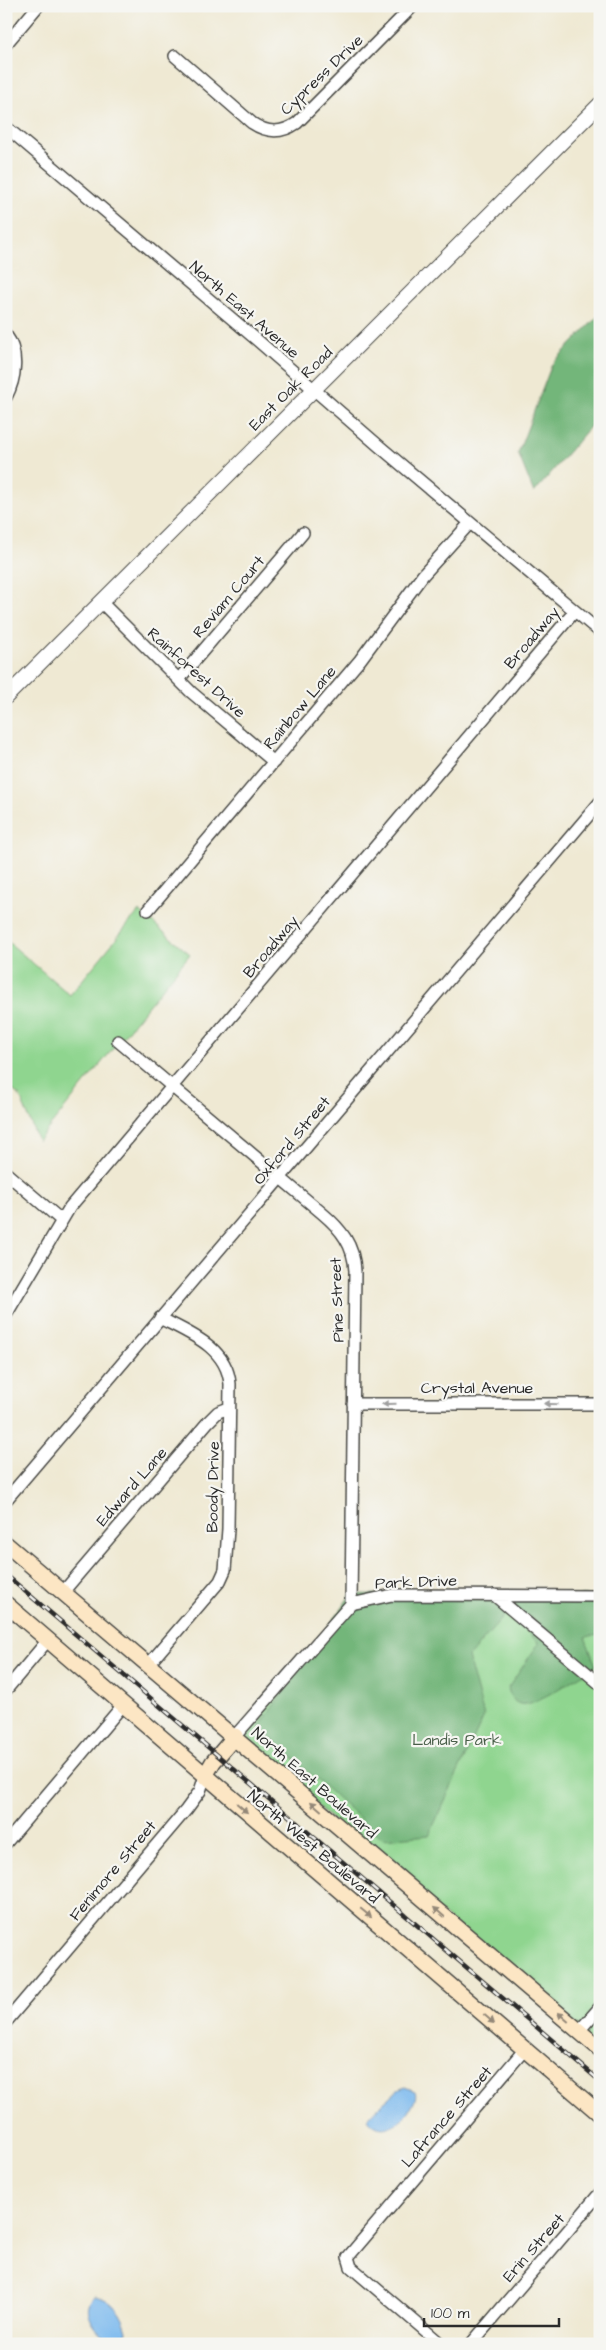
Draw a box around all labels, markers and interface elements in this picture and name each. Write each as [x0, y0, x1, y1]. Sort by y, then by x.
street label: Cypress Drive [275, 29, 369, 121]
street label: North East Avenue [185, 256, 304, 364]
street label: East Oak Road [244, 342, 338, 436]
street label: Reviam Court [188, 550, 270, 643]
street label: Broadway [499, 602, 565, 674]
street label: Rainforest Drive [142, 623, 251, 723]
street label: Rainbow Lane [258, 661, 342, 754]
street label: Broadway [238, 911, 304, 983]
street label: Oxford Street [248, 1091, 336, 1190]
street label: Pine Street [325, 1257, 349, 1343]
street label: Crystal Avenue [421, 1377, 534, 1400]
one-way arrow [380, 1400, 396, 1408]
one-way arrow [543, 1400, 559, 1408]
street label: Boody Drive [201, 1441, 226, 1533]
street label: Edward Lane [91, 1442, 172, 1531]
street label: Park Drive [375, 1570, 458, 1594]
street label: North East Boulevard [247, 1722, 382, 1844]
park label: Landis Park [412, 1729, 502, 1751]
street label: North West Boulevard [243, 1785, 384, 1909]
one-way arrow [310, 1801, 322, 1812]
one-way arrow [235, 1802, 247, 1814]
street label: Fenimore Street [64, 1815, 162, 1926]
one-way arrow [433, 1906, 446, 1917]
one-way arrow [360, 1907, 372, 1918]
one-way arrow [556, 2012, 569, 2023]
one-way arrow [483, 2013, 496, 2024]
street label: Lafrance Street [396, 2061, 497, 2172]
street label: Erin Street [498, 2208, 570, 2287]
scale bar [424, 2295, 558, 2327]
text: 100 m [431, 2303, 470, 2324]

